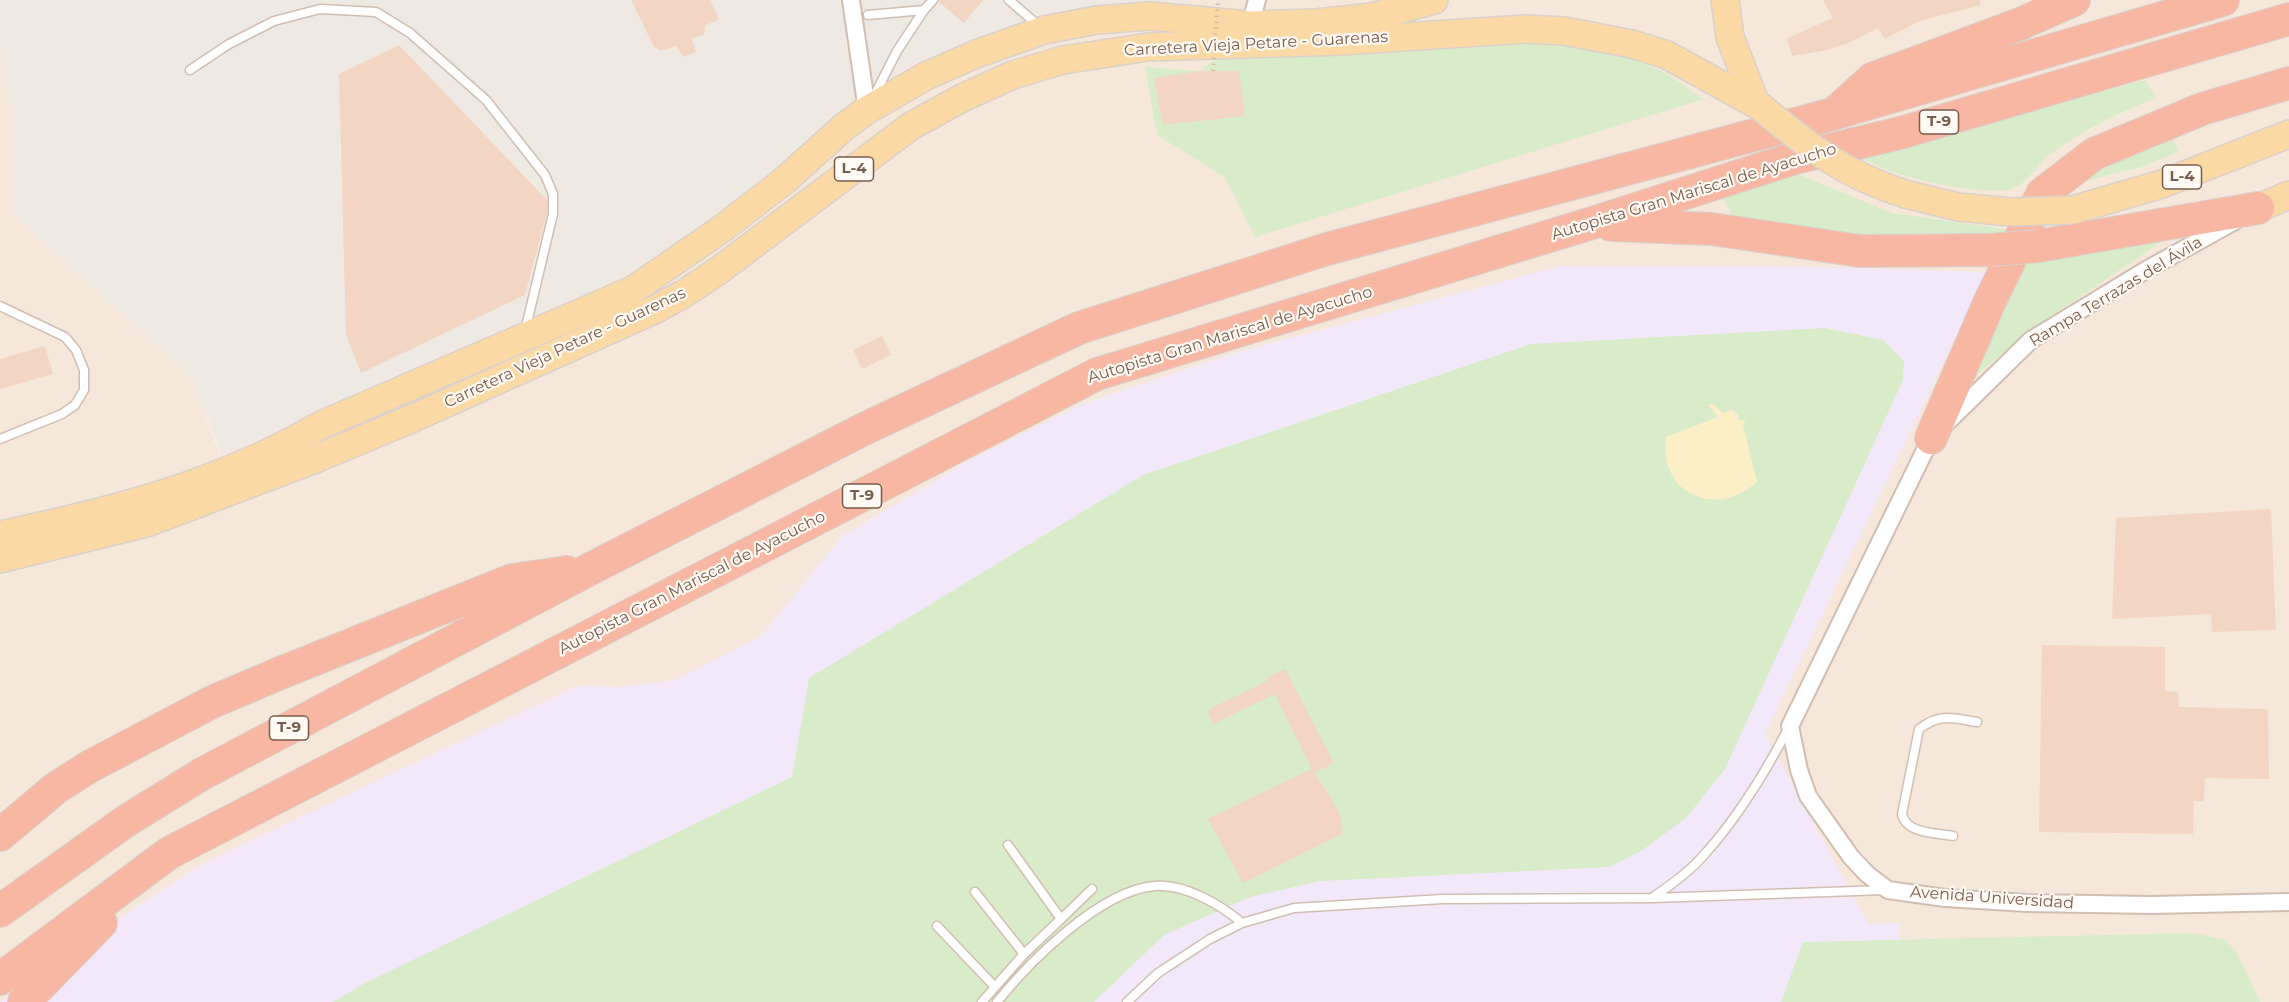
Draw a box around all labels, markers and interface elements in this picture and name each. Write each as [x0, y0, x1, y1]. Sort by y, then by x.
street label: Carretera Vieja Petare - Guarenas [1124, 27, 1388, 61]
road number: T-9 [1920, 110, 1958, 134]
street label: Autopista Gran Mariscal de Ayacucho [1549, 139, 1839, 245]
road number: L-4 [834, 157, 874, 181]
road number: L-4 [2162, 165, 2202, 189]
street label: Rampa Terrazas del Ávila [2026, 233, 2206, 351]
street label: Autopista Gran Mariscal de Ayacucho [1085, 282, 1375, 388]
street label: Carretera Vieja Petare - Guarenas [441, 283, 689, 413]
road number: T-9 [842, 484, 882, 508]
street label: Autopista Gran Mariscal de Ayacucho [555, 507, 829, 659]
road number: T-9 [270, 716, 308, 740]
street label: Avenida Universidad [1909, 883, 2075, 913]

